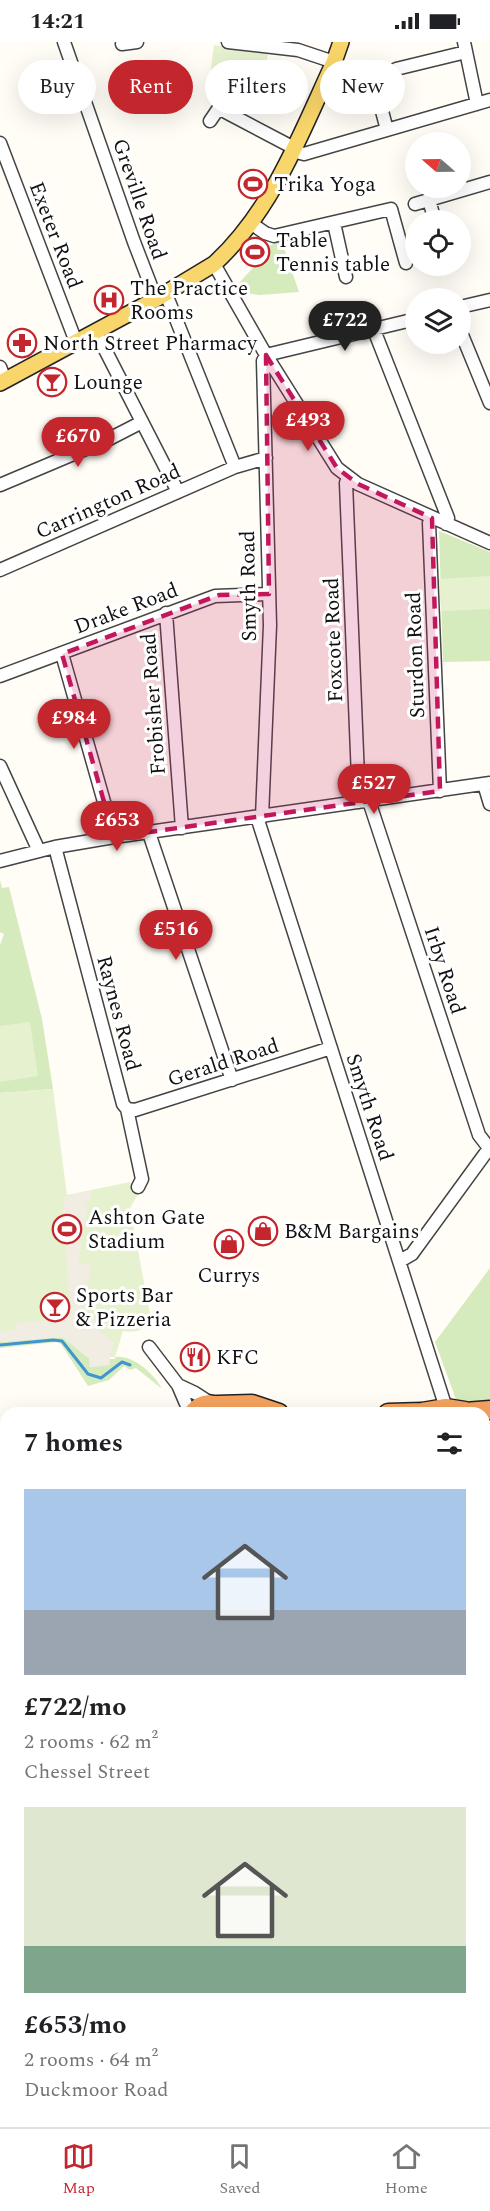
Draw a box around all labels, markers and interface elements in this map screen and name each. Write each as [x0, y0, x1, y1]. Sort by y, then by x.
text: 14:21 [30, 5, 85, 38]
chip: Buy [18, 60, 96, 114]
chip: Rent [108, 60, 193, 114]
chip: Filters [205, 60, 308, 114]
chip: New [320, 60, 405, 114]
north arrow [405, 132, 471, 198]
map controls [405, 132, 471, 354]
street label: Greville Road [103, 134, 175, 264]
sports icon: Trika Yoga [237, 168, 269, 200]
place label: Trika Yoga [274, 169, 377, 201]
street label: Exeter Road [20, 177, 90, 294]
button: locate [405, 210, 471, 276]
place label: Table Tennis table [276, 225, 390, 281]
sports icon: Table Tennis table [239, 236, 271, 268]
place label: The Practice Rooms [130, 273, 248, 329]
hospital icon: The Practice Rooms [93, 284, 125, 316]
button: layers [405, 288, 471, 354]
pin: £722 [309, 301, 381, 352]
text: £722 [323, 305, 367, 335]
pharmacy icon: North Street Pharmacy [6, 327, 38, 359]
place label: North Street Pharmacy [43, 328, 258, 360]
bar icon: Lounge [36, 366, 68, 398]
place label: Lounge [73, 367, 143, 399]
pin: £493 [272, 401, 344, 452]
text: £493 [286, 405, 330, 435]
pin: £670 [42, 417, 114, 468]
text: £670 [56, 421, 100, 451]
street label: Carrington Road [31, 456, 186, 548]
street label: Smyth Road [232, 530, 266, 642]
street label: Drake Road [70, 574, 183, 643]
street label: Foxcote Road [316, 577, 352, 703]
street label: Sturdon Road [398, 591, 434, 719]
street label: Frobisher Road [133, 632, 175, 776]
pin: £984 [38, 699, 110, 750]
text: £984 [52, 703, 96, 733]
pin: £527 [338, 764, 410, 815]
text: £527 [352, 768, 396, 798]
pin: £653 [81, 801, 153, 852]
text: £653 [95, 805, 139, 835]
pin: £516 [140, 910, 212, 961]
text: £516 [154, 914, 198, 944]
street label: Irby Road [415, 922, 473, 1019]
street label: Raynes Road [87, 952, 149, 1075]
street label: Gerald Road [163, 1030, 283, 1096]
street label: Smyth Road [337, 1049, 401, 1165]
place label: Ashton Gate Stadium [88, 1202, 205, 1258]
sports icon: Ashton Gate Stadium [51, 1213, 83, 1245]
shop icon: B&M Bargains [247, 1215, 279, 1247]
place label: B&M Bargains [284, 1216, 420, 1248]
shop icon: Currys [213, 1228, 245, 1260]
place label: Currys [198, 1260, 260, 1292]
place label: Sports Bar & Pizzeria [76, 1280, 173, 1336]
bar icon: Sports Bar & Pizzeria [39, 1291, 71, 1323]
restaurant icon: KFC [179, 1341, 211, 1373]
place label: KFC [216, 1342, 259, 1374]
text: 7 homes [24, 1423, 123, 1463]
icon: filters [433, 1427, 466, 1460]
icon: home [191, 1528, 299, 1636]
text: £722/mo [24, 1687, 127, 1727]
text: 2 rooms · 62 m² [24, 1727, 158, 1757]
text: Chessel Street [24, 1757, 150, 1787]
icon: home [191, 1846, 299, 1954]
text: £653/mo [24, 2005, 127, 2045]
text: 2 rooms · 64 m² [24, 2045, 158, 2075]
text: Duckmoor Road [24, 2075, 168, 2105]
tab: Map [62, 2140, 95, 2200]
tab: Saved [219, 2140, 260, 2200]
tab: Home [385, 2140, 428, 2200]

